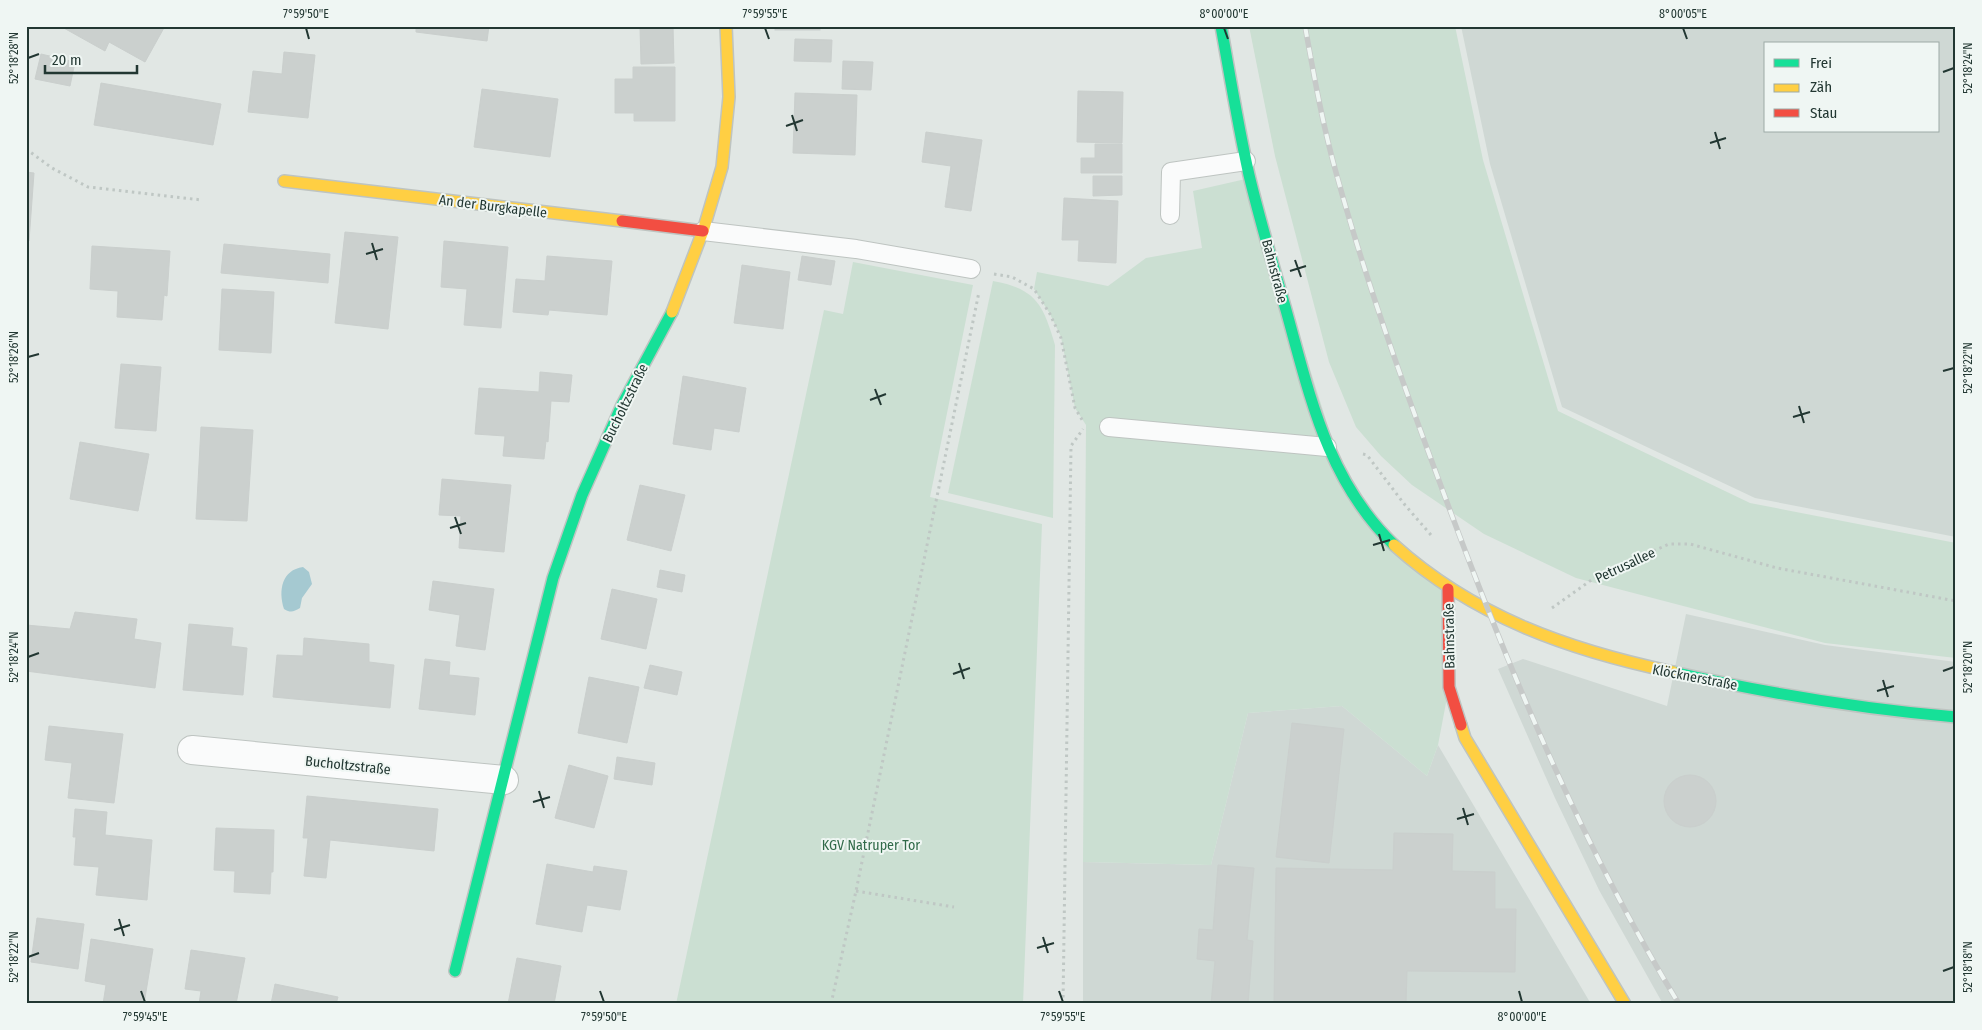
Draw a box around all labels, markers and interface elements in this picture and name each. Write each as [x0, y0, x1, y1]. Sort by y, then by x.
text: 7°59'50"E [283, 7, 329, 21]
text: 7°59'55"E [743, 7, 788, 21]
text: 8°00'00"E [1200, 7, 1249, 21]
text: 8°00'05"E [1659, 7, 1707, 21]
text: 52°18'28"N [7, 32, 21, 84]
scale bar [45, 42, 138, 74]
legend [1764, 42, 1940, 132]
text: 52°18'24"N [1961, 42, 1975, 94]
text: 20 m [52, 51, 82, 69]
text: Frei [1810, 54, 1832, 72]
text: Zäh [1810, 78, 1832, 96]
text: Stau [1810, 104, 1837, 122]
street label: An der Burgkapelle [438, 191, 548, 222]
street label: Bahnstraße [1258, 237, 1291, 305]
text: 52°18'26"N [7, 331, 21, 383]
text: 52°18'22"N [1961, 342, 1975, 394]
street label: Bucholtzstraße [599, 361, 652, 445]
street label: Petrusallee [1592, 544, 1658, 587]
street label: Bahnstraße [1440, 603, 1459, 669]
text: 52°18'24"N [7, 631, 21, 683]
text: 52°18'20"N [1961, 641, 1975, 693]
street label: Klöcknerstraße [1651, 661, 1739, 694]
street label: Bucholtzstraße [304, 753, 392, 778]
park label: KGV Natruper Tor [822, 837, 920, 854]
text: 52°18'22"N [7, 931, 21, 983]
text: 52°18'18"N [1961, 941, 1975, 993]
text: 7°59'45"E [123, 1010, 168, 1024]
text: 7°59'50"E [581, 1010, 627, 1024]
text: 7°59'55"E [1041, 1010, 1086, 1024]
text: 8°00'00"E [1498, 1010, 1547, 1024]

